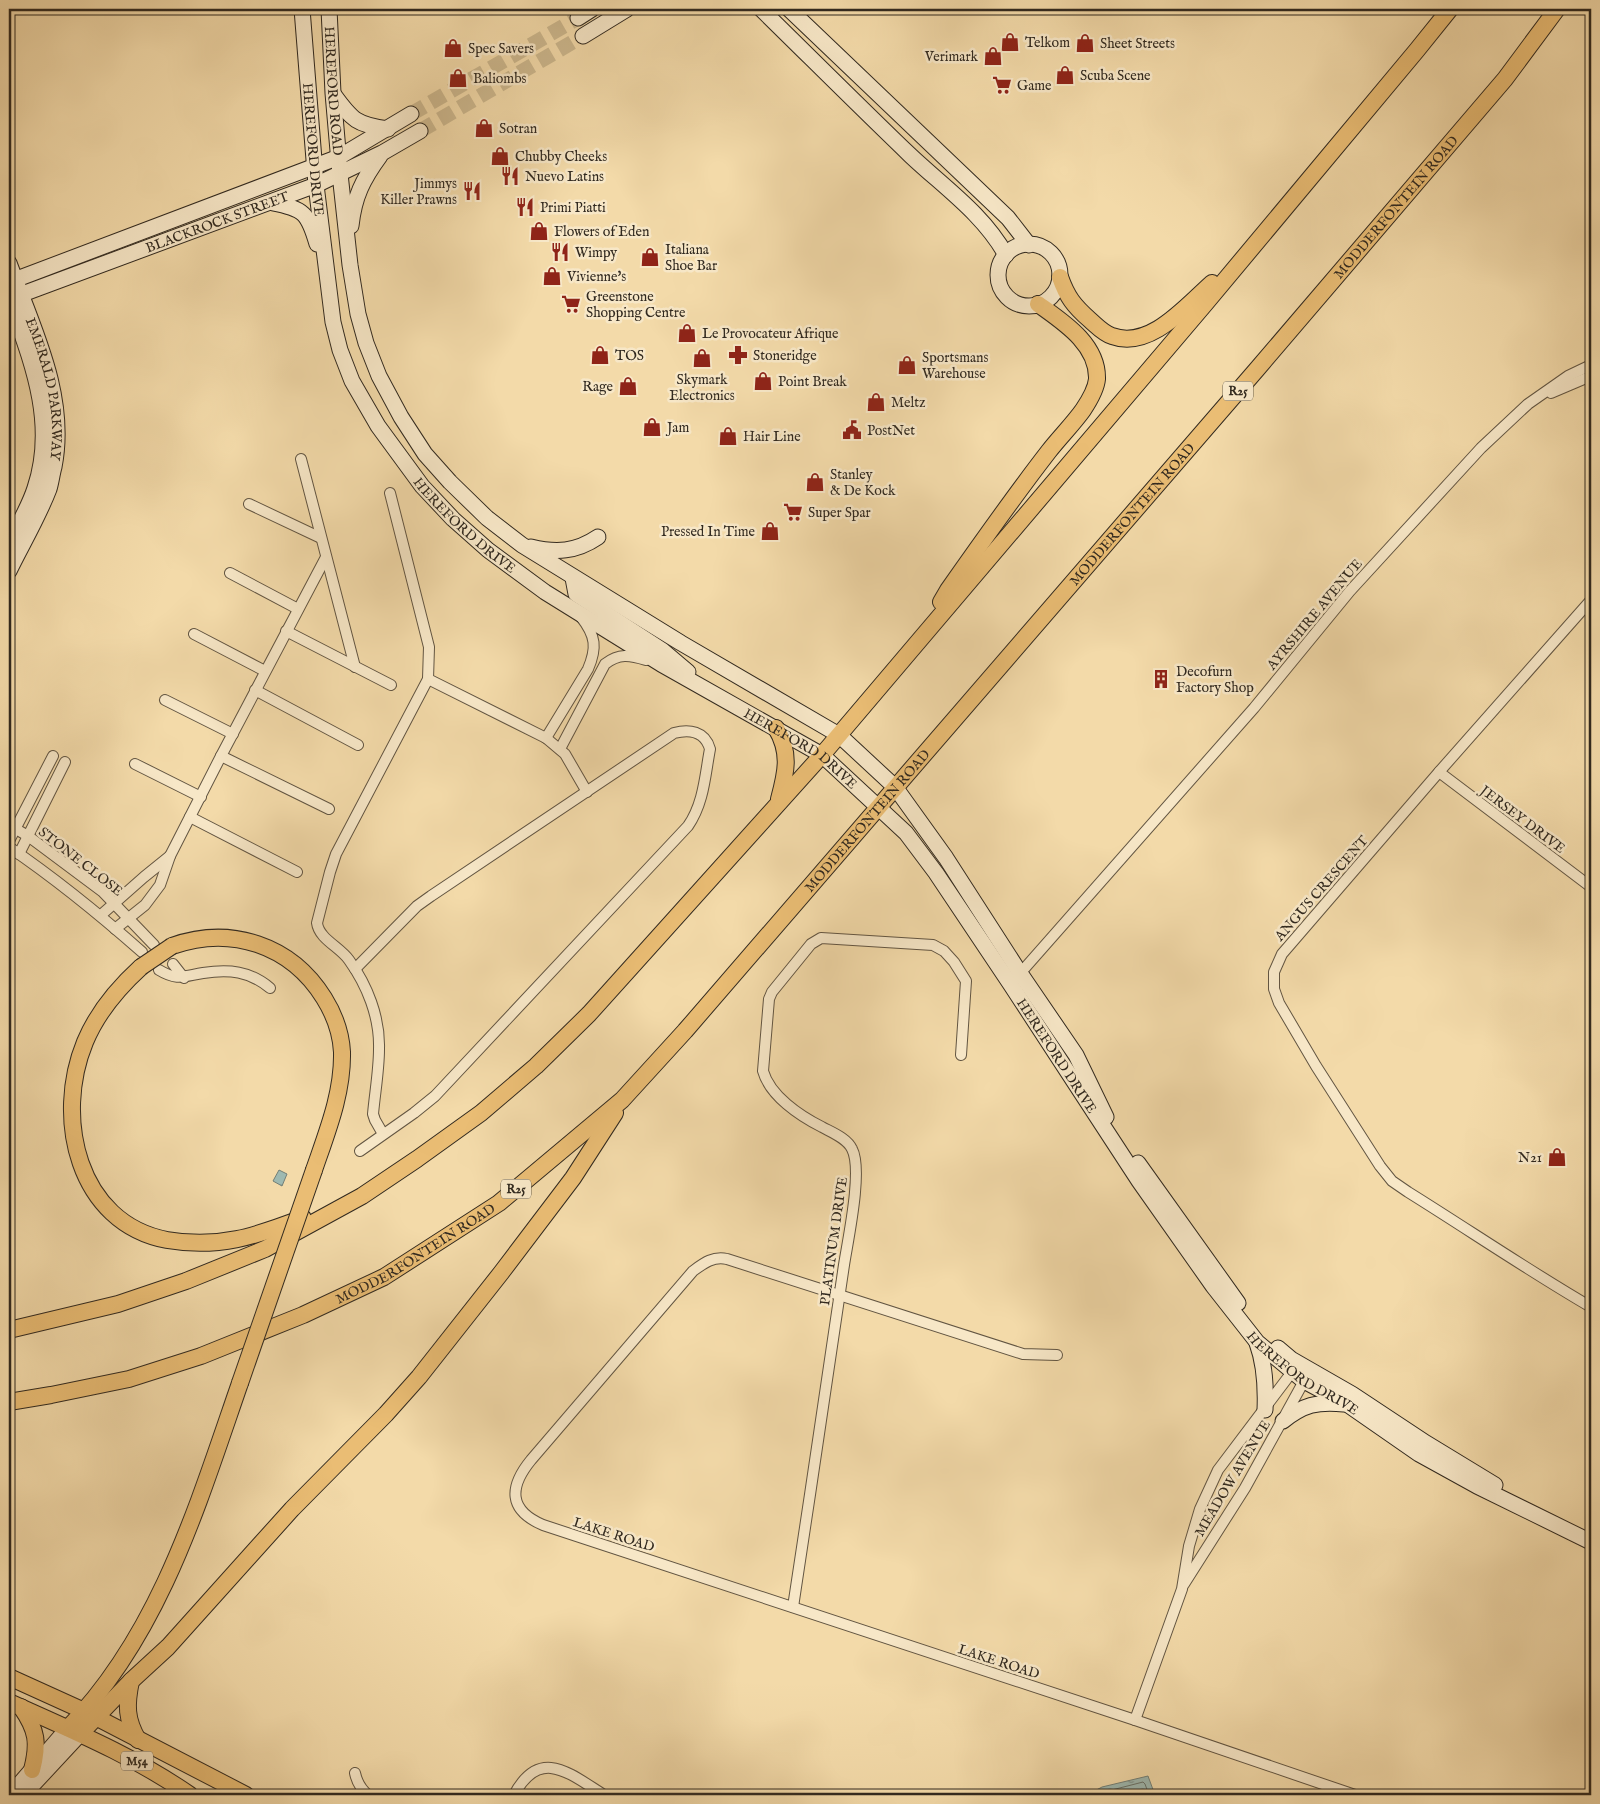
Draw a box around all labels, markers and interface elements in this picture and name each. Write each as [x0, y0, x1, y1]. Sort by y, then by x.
street label: HEREFORD ROAD [320, 26, 346, 156]
shop icon: Telkom [999, 31, 1021, 53]
shop icon: Sheet Streets [1074, 32, 1096, 54]
place label: Telkom [1025, 34, 1070, 52]
place label: Sheet Streets [1100, 35, 1175, 53]
shop icon: Spec Savers [442, 37, 464, 59]
place label: Spec Savers [468, 40, 534, 58]
shop icon: Verimark [982, 45, 1004, 67]
place label: Verimark [924, 48, 979, 66]
shop icon: Scuba Scene [1054, 64, 1076, 86]
shop icon: Baliombs [447, 67, 469, 89]
place label: Scuba Scene [1080, 67, 1151, 85]
place label: Baliombs [473, 70, 527, 88]
supermarket icon: Game [991, 74, 1013, 96]
place label: Game [1017, 77, 1052, 95]
street label: HEREFORD DRIVE [298, 82, 328, 218]
shop icon: Sotran [473, 117, 495, 139]
place label: Sotran [499, 120, 538, 138]
street label: MODDERFONTEIN ROAD [1330, 132, 1463, 283]
shop icon: Chubby Cheeks [489, 145, 511, 167]
place label: Chubby Cheeks [515, 148, 607, 166]
restaurant icon: Nuevo Latins [499, 165, 521, 187]
place label: Nuevo Latins [525, 168, 604, 186]
place label: Jimmys Killer Prawns [380, 175, 457, 209]
restaurant icon: Jimmys Killer Prawns [461, 180, 483, 202]
street label: BLACKROCK STREET [143, 188, 292, 257]
restaurant icon: Primi Piatti [514, 196, 536, 218]
place label: Primi Piatti [540, 199, 606, 217]
shop icon: Flowers of Eden [528, 220, 550, 242]
place label: Flowers of Eden [554, 223, 650, 241]
restaurant icon: Wimpy [549, 241, 571, 263]
place label: Italiana Shoe Bar [665, 241, 717, 275]
place label: Wimpy [575, 244, 617, 262]
shop icon: Italiana Shoe Bar [639, 246, 661, 268]
shop icon: Vivienne's [541, 265, 563, 287]
place label: Vivienne's [566, 268, 626, 286]
place label: Greenstone Shopping Centre [586, 288, 686, 322]
supermarket icon: Greenstone Shopping Centre [560, 293, 582, 315]
street label: EMERALD PARKWAY [21, 315, 65, 463]
shop icon: Le Provocateur Afrique [676, 322, 698, 344]
place label: Le Provocateur Afrique [702, 325, 839, 343]
shop icon: TOS [589, 344, 611, 366]
pharmacy icon: Stoneridge [727, 344, 749, 366]
place label: TOS [615, 347, 644, 365]
shop icon: Skymark Electronics [691, 347, 713, 369]
place label: Stoneridge [753, 347, 817, 365]
place label: Sportsmans Warehouse [922, 349, 988, 383]
shop icon: Sportsmans Warehouse [896, 354, 918, 376]
shop icon: Point Break [752, 370, 774, 392]
place label: Skymark Electronics [669, 371, 735, 405]
place label: Point Break [778, 373, 847, 391]
shop icon: Rage [617, 375, 639, 397]
place label: Rage [582, 378, 614, 396]
road number: R25 [1223, 382, 1253, 401]
shop icon: Meltz [865, 391, 887, 413]
place label: Meltz [891, 394, 926, 412]
shop icon: Jam [641, 416, 663, 438]
place label: Jam [665, 419, 689, 437]
public building icon: PostNet [841, 419, 863, 441]
place label: PostNet [867, 422, 915, 440]
shop icon: Hair Line [717, 425, 739, 447]
place label: Hair Line [743, 428, 801, 446]
street label: MODDERFONTEIN ROAD [1066, 440, 1199, 590]
place label: Stanley & De Kock [830, 466, 896, 500]
shop icon: Stanley & De Kock [804, 471, 826, 493]
street label: HEREFORD DRIVE [409, 474, 519, 578]
supermarket icon: Super Spar [782, 501, 804, 523]
place label: Super Spar [808, 504, 871, 522]
shop icon: Pressed In Time [759, 520, 781, 542]
place label: Pressed In Time [661, 523, 756, 541]
street label: AYRSHIRE AVENUE [1262, 555, 1367, 675]
place label: Decofurn Factory Shop [1176, 663, 1254, 697]
building icon: Decofurn Factory Shop [1150, 668, 1172, 690]
street label: HEREFORD DRIVE [740, 705, 861, 794]
street label: MODDERFONTEIN ROAD [801, 746, 934, 896]
street label: JERSEY DRIVE [1475, 781, 1569, 858]
street label: STONE CLOSE [35, 823, 126, 900]
street label: ANGUS CRESCENT [1270, 832, 1373, 946]
street label: HEREFORD DRIVE [1012, 995, 1100, 1117]
shop icon: N21 [1546, 1146, 1568, 1168]
place label: N21 [1518, 1149, 1542, 1167]
street label: PLATINUM DRIVE [816, 1175, 852, 1307]
road number: R25 [501, 1180, 531, 1198]
street label: MODDERFONTEIN ROAD [333, 1200, 499, 1308]
street label: HEREFORD DRIVE [1242, 1328, 1362, 1420]
street label: MEADOW AVENUE [1191, 1417, 1275, 1540]
street label: LAKE ROAD [571, 1513, 657, 1557]
street label: LAKE ROAD [956, 1640, 1042, 1684]
road number: M54 [121, 1752, 153, 1770]

